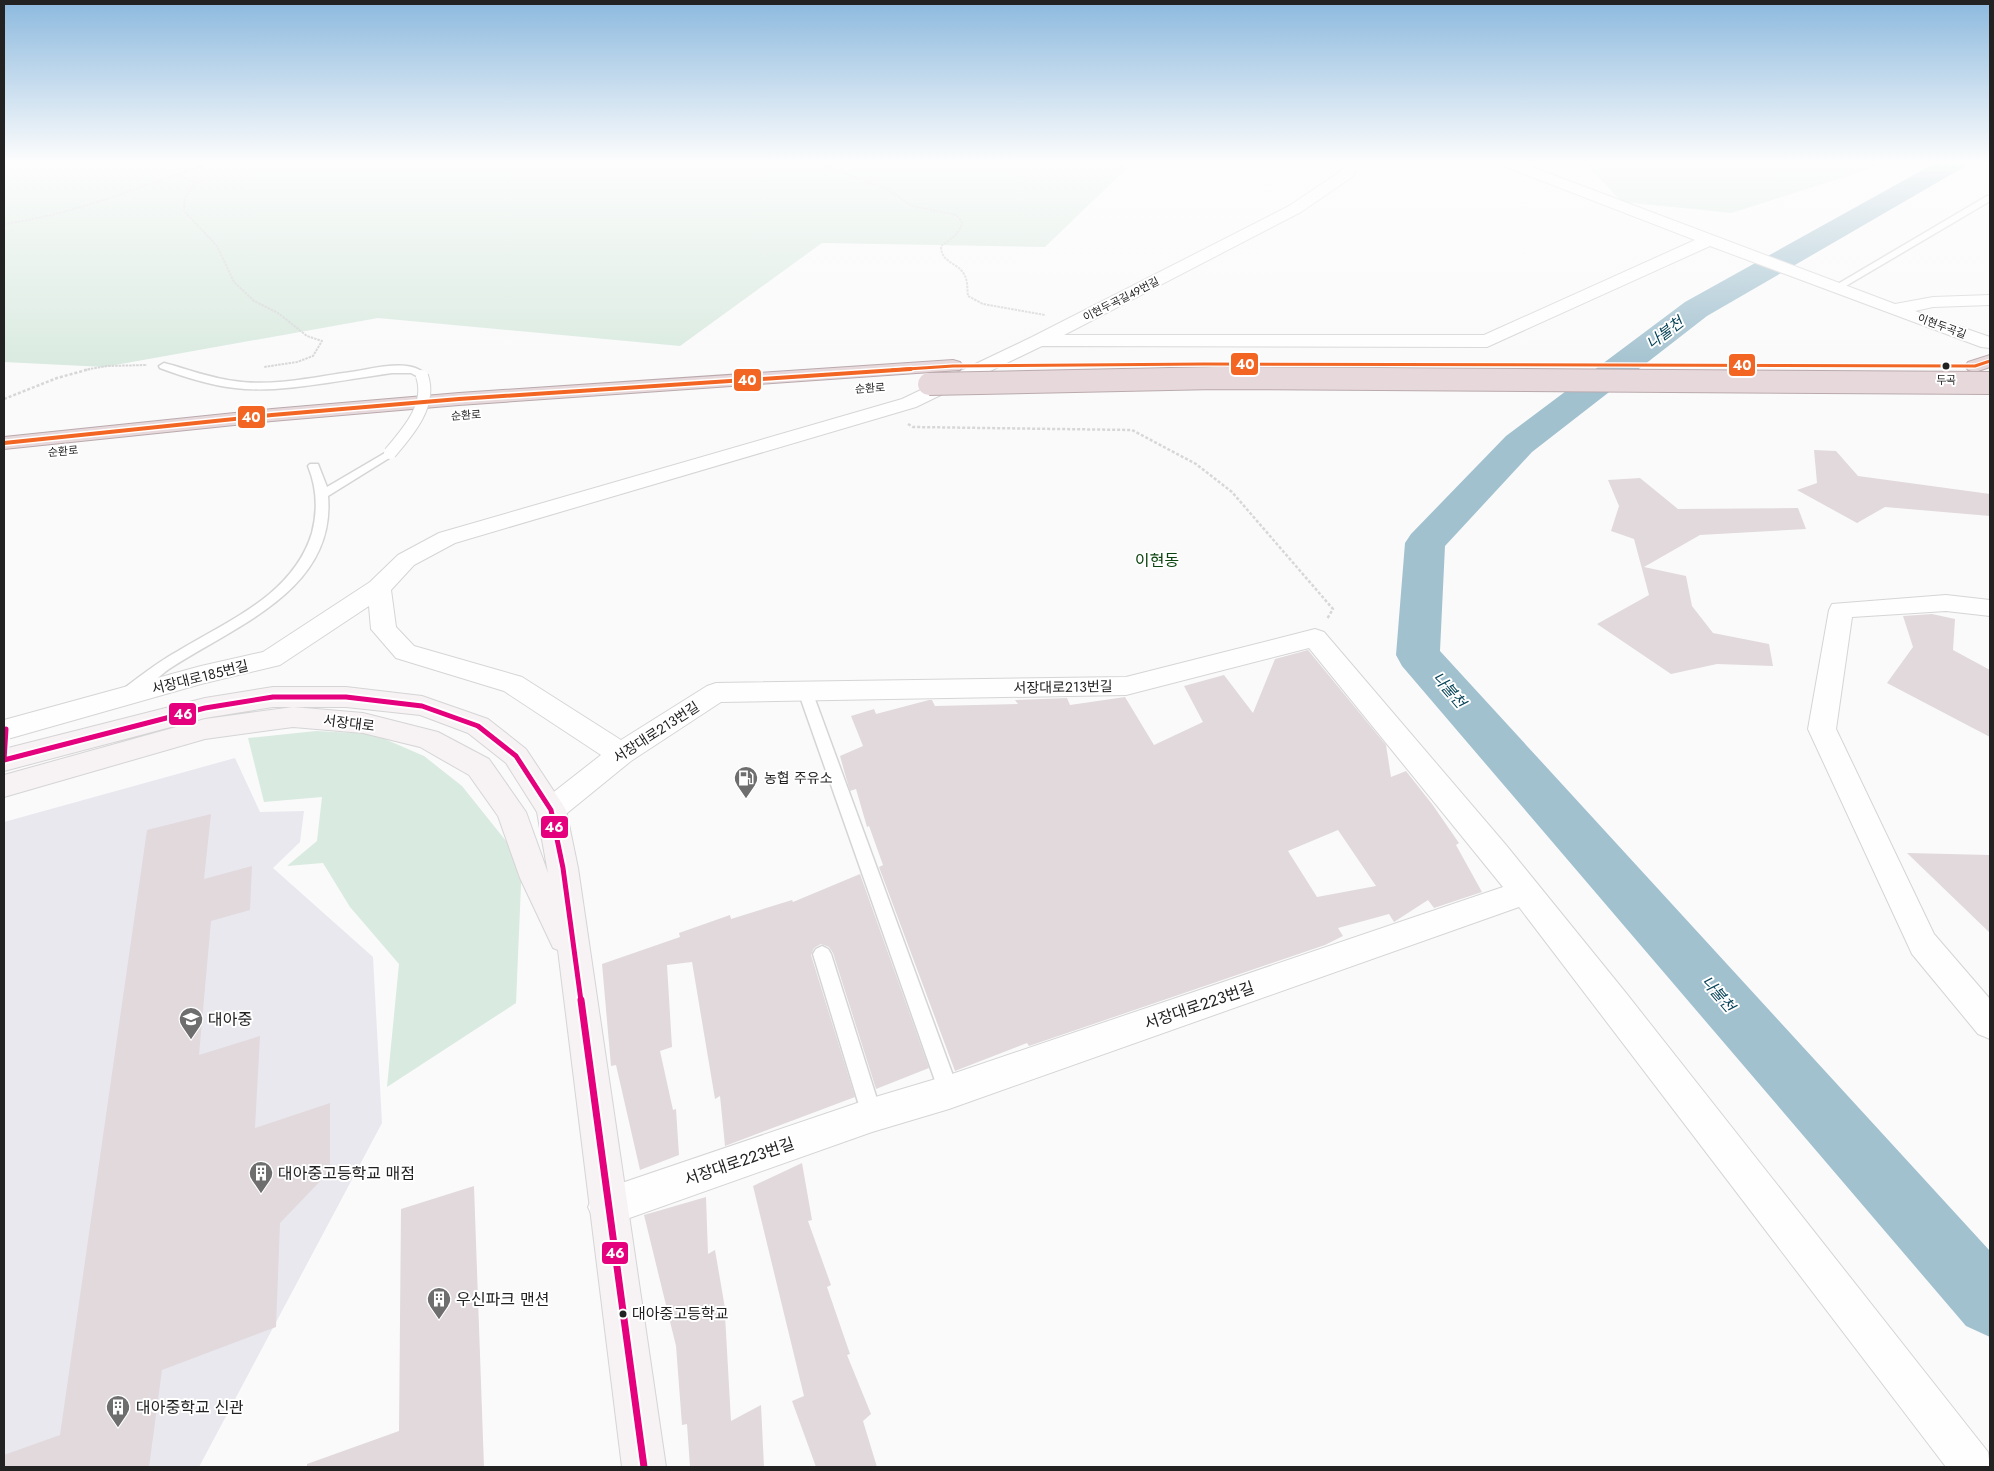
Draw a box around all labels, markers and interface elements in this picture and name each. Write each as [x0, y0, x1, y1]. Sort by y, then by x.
street label: 이현두곡길49번길 [1080, 273, 1162, 325]
water label: 나불천 [1642, 310, 1690, 354]
street label: 이현두곡길 [1915, 310, 1969, 342]
line badge: 40 [1230, 352, 1259, 376]
line badge: 40 [1728, 353, 1756, 377]
text: 40 [1235, 354, 1255, 374]
text: 40 [1732, 355, 1752, 375]
marker: 두곡 [1941, 361, 1951, 371]
line badge: 40 [733, 368, 762, 392]
text: 40 [737, 370, 757, 390]
place label: 두곡 [1936, 372, 1956, 388]
street label: 순환로 [854, 379, 886, 397]
line badge: 40 [237, 405, 266, 429]
street label: 순환로 [450, 406, 482, 424]
text: 40 [241, 407, 261, 427]
street label: 순환로 [47, 442, 79, 460]
district label: 이현동 [1135, 549, 1179, 572]
street label: 서장대로185번길 [149, 655, 251, 699]
water label: 나불천 [1427, 667, 1472, 714]
street label: 서장대로213번길 [1013, 676, 1113, 698]
street label: 서장대로213번길 [609, 697, 703, 767]
line badge: 46 [168, 702, 197, 726]
text: 46 [173, 704, 193, 724]
street label: 서장대로 [322, 710, 376, 736]
fuel station icon: 농협 주유소 [733, 765, 759, 799]
place label: 농협 주유소 [764, 768, 833, 788]
line badge: 46 [540, 815, 569, 839]
text: 46 [544, 817, 564, 837]
water label: 나불천 [1696, 971, 1741, 1018]
street label: 서장대로223번길 [1141, 976, 1257, 1035]
school or university icon: 대아중 [178, 1006, 204, 1040]
place label: 대아중 [208, 1008, 252, 1031]
street label: 서장대로223번길 [681, 1132, 797, 1191]
building icon: 대아중고등학교 매점 [248, 1160, 274, 1194]
place label: 대아중고등학교 매점 [278, 1162, 415, 1185]
line badge: 46 [601, 1241, 629, 1265]
text: 46 [605, 1243, 625, 1263]
building icon: 우신파크 맨션 [426, 1286, 452, 1320]
place label: 우신파크 맨션 [456, 1288, 549, 1311]
place label: 대아중고등학교 [632, 1303, 729, 1325]
marker: 대아중고등학교 [618, 1309, 628, 1319]
building icon: 대아중학교 신관 [105, 1394, 131, 1428]
place label: 대아중학교 신관 [136, 1396, 244, 1419]

